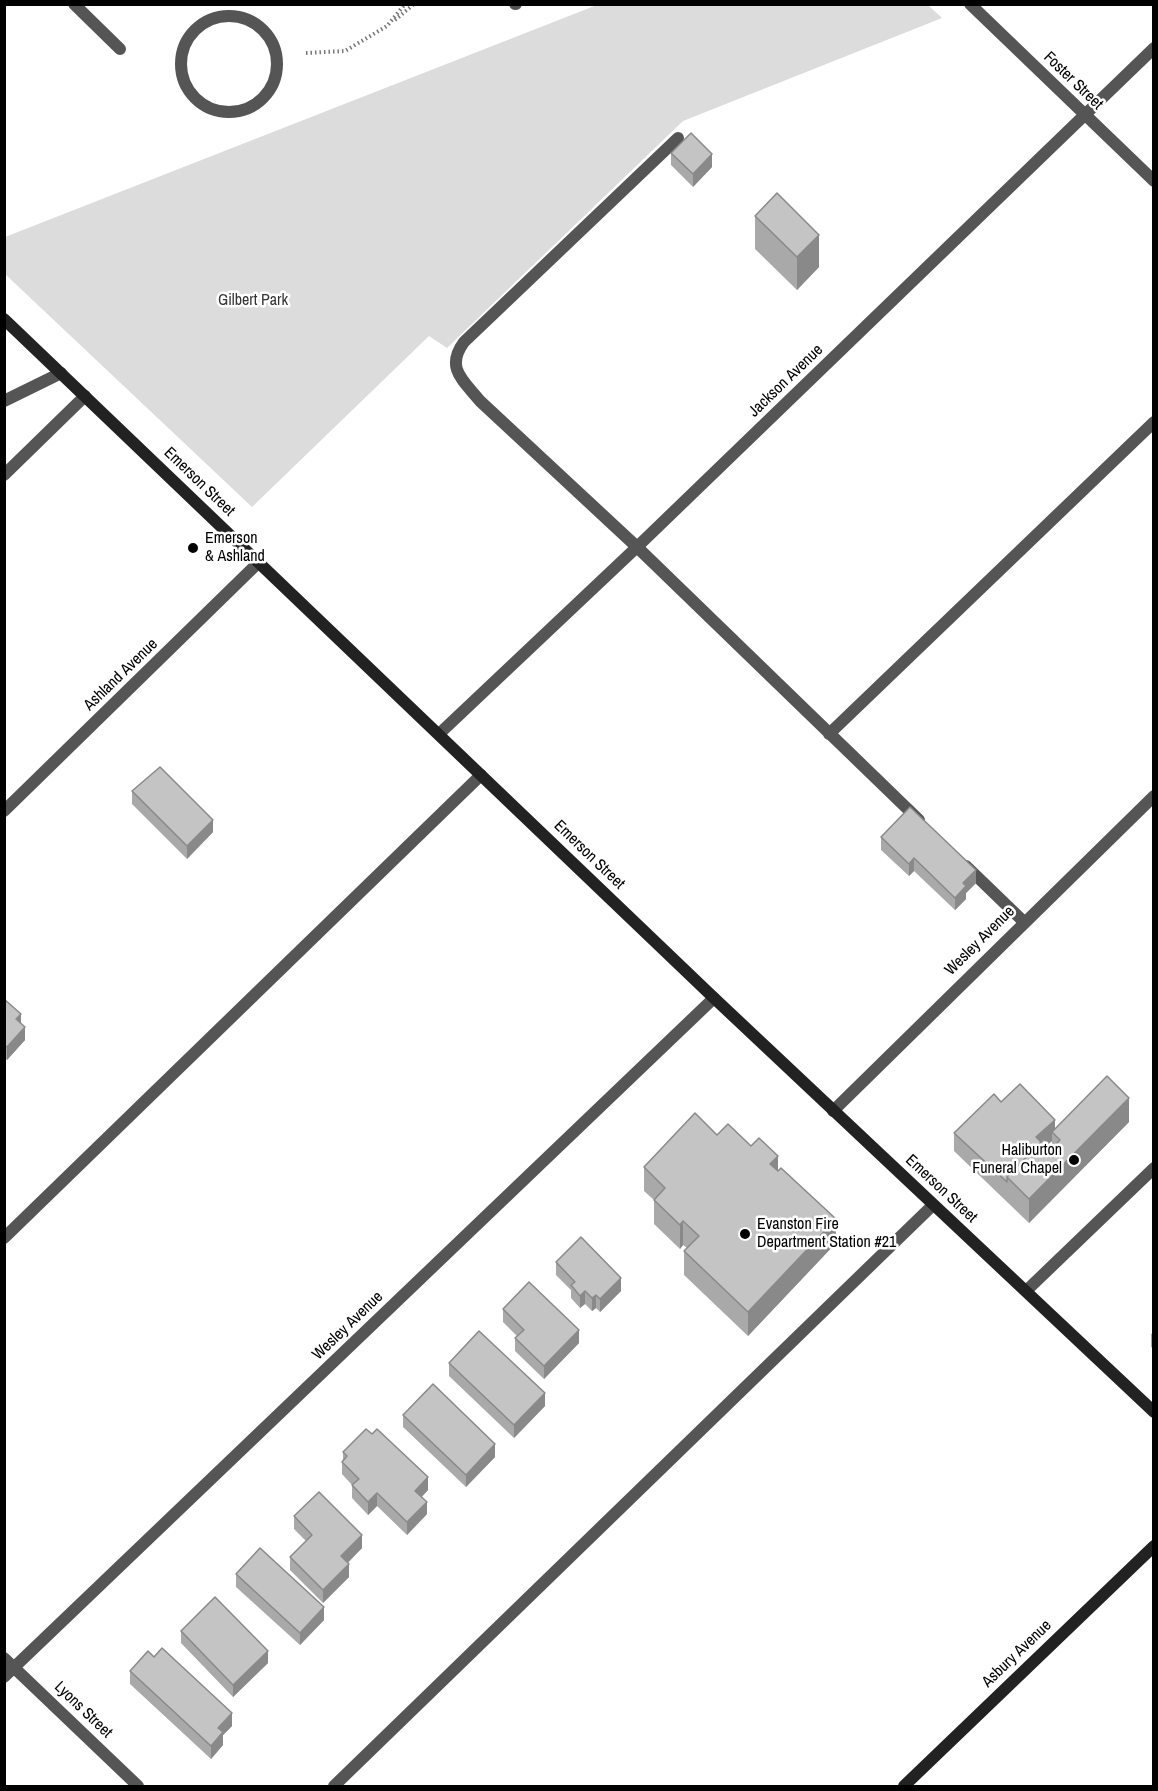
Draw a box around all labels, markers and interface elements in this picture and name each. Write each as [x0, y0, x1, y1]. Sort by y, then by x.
street label: Foster Street [1039, 48, 1107, 114]
park label: Gilbert Park [218, 291, 288, 311]
street label: Jackson Avenue [745, 341, 827, 421]
street label: Emerson Street [160, 443, 238, 521]
place label: Emerson & Ashland [205, 529, 265, 567]
marker: Emerson & Ashland [186, 541, 200, 555]
street label: Ashland Avenue [80, 635, 162, 715]
street label: Emerson Street [550, 816, 628, 894]
street label: Wesley Avenue [941, 902, 1019, 980]
place label: Haliburton Funeral Chapel [972, 1141, 1062, 1179]
street label: Emerson Street [901, 1151, 981, 1227]
marker: Haliburton Funeral Chapel [1067, 1153, 1081, 1167]
place label: Evanston Fire Department Station #21 [757, 1215, 896, 1253]
marker: Evanston Fire Department Station #21 [738, 1227, 752, 1241]
street label: Wesley Avenue [309, 1288, 387, 1364]
street label: Asbury Avenue [978, 1616, 1056, 1692]
street label: Lyons Street [50, 1678, 116, 1742]

